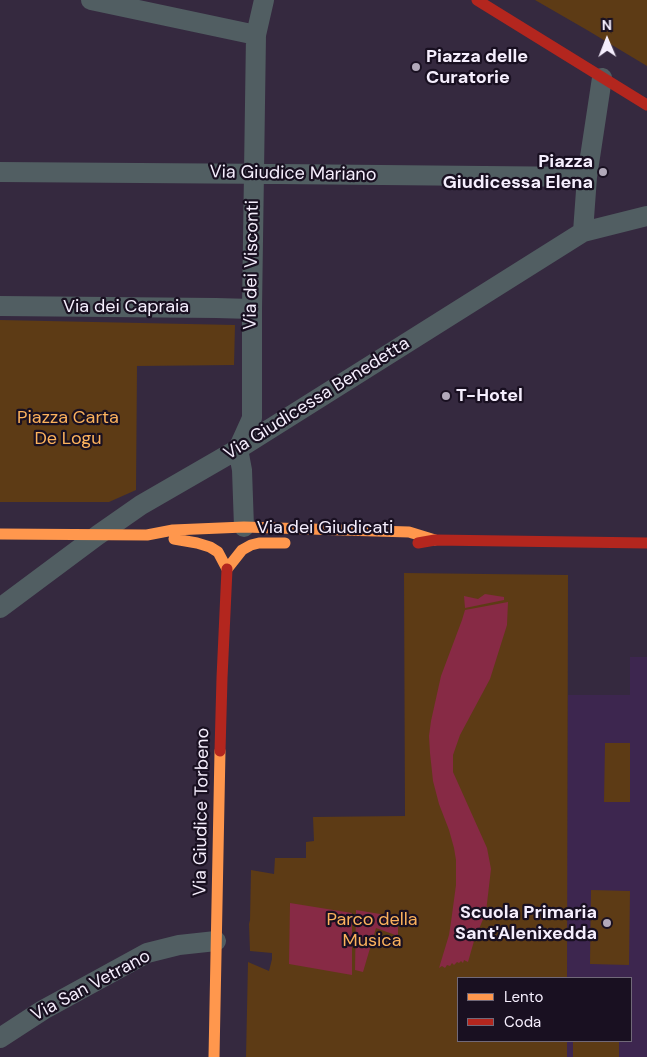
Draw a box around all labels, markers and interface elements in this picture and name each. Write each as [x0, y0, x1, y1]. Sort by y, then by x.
north arrow [582, 15, 632, 65]
text: N [601, 16, 612, 34]
place label: Piazza delle Curatorie [426, 46, 528, 88]
marker: Piazza delle Curatorie [410, 61, 422, 73]
place label: Piazza Giudicessa Elena [443, 151, 593, 193]
street label: Via Giudice Mariano [209, 162, 377, 186]
marker: Piazza Giudicessa Elena [597, 166, 609, 178]
street label: Via dei Visconti [240, 200, 264, 330]
street label: Via dei Capraia [63, 296, 189, 318]
street label: Via Giudicessa Benedetta [220, 333, 414, 465]
place label: T-Hotel [456, 385, 523, 407]
marker: T-Hotel [440, 390, 452, 402]
park label: Piazza Carta De Logu [17, 407, 119, 449]
street label: Via dei Giudicati [257, 517, 393, 539]
street label: Via Giudice Torbeno [190, 728, 214, 896]
place label: Scuola Primaria Sant'Alenixedda [455, 902, 597, 944]
park label: Parco della Musica [326, 909, 418, 952]
marker: Scuola Primaria Sant'Alenixedda [601, 917, 613, 929]
street label: Via San Vetrano [28, 946, 154, 1026]
legend [457, 977, 632, 1042]
text: Lento [504, 987, 543, 1007]
text: Coda [504, 1012, 541, 1032]

